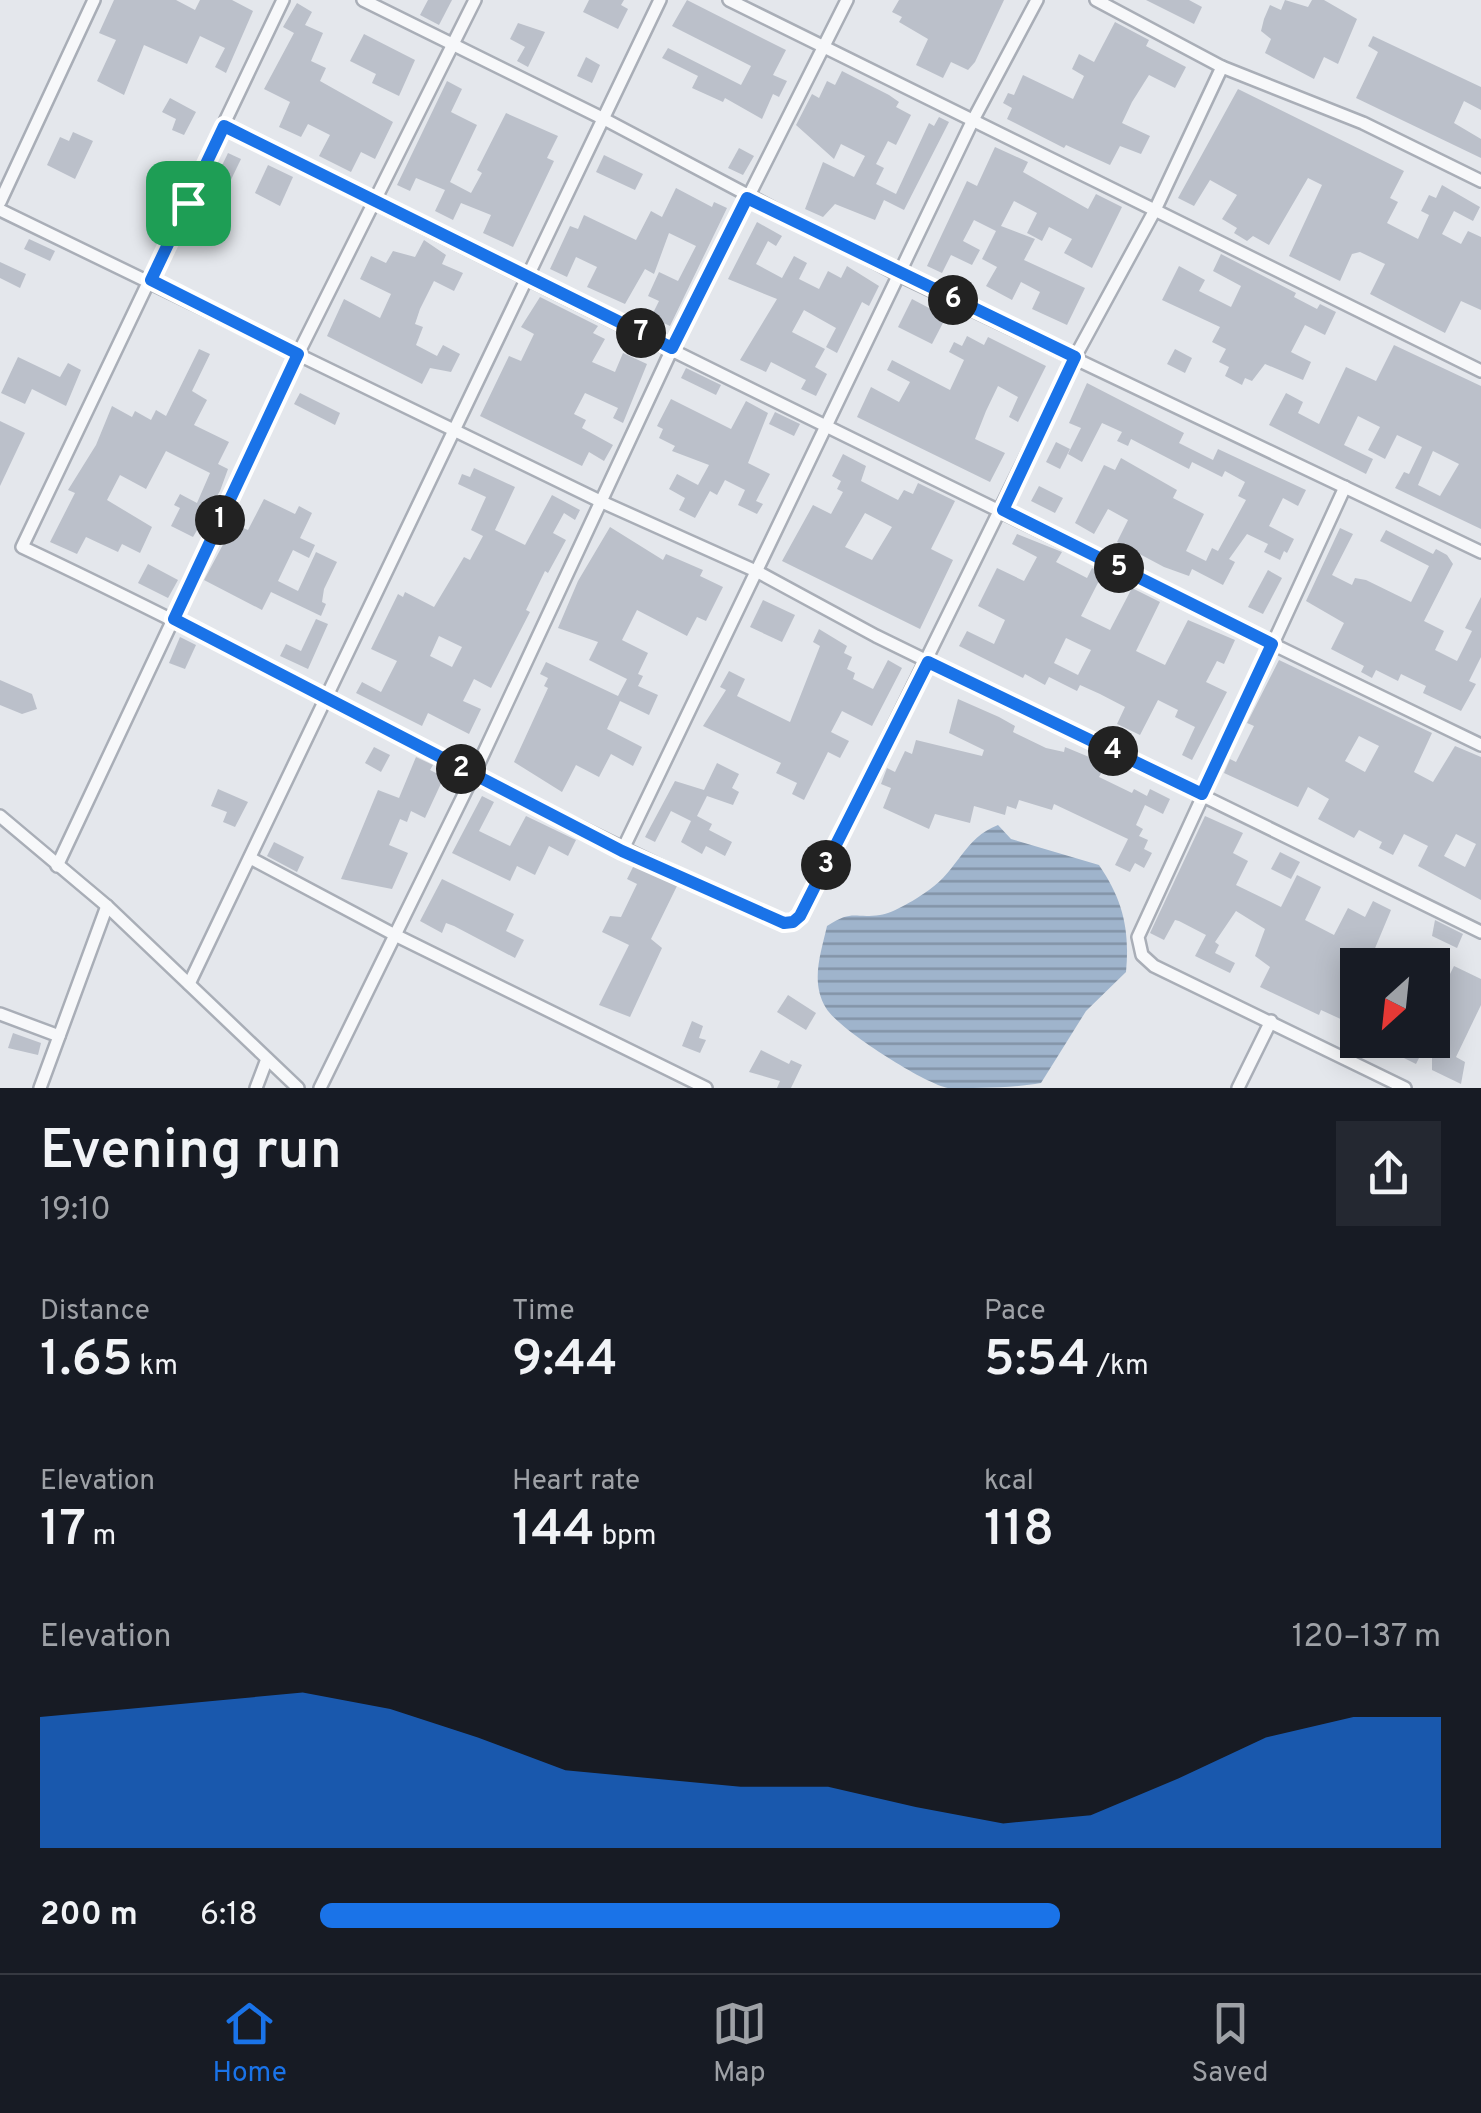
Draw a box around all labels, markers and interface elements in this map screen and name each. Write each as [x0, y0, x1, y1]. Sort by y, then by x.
pin [146, 161, 231, 246]
icon: arrive [161, 176, 216, 231]
pin: 6 [928, 275, 978, 325]
text: 6 [944, 282, 962, 318]
pin: 7 [616, 308, 666, 358]
text: 7 [633, 315, 649, 351]
pin: 1 [195, 495, 245, 545]
text: 1 [214, 502, 226, 538]
pin: 5 [1094, 543, 1144, 593]
text: 5 [1110, 550, 1128, 586]
pin: 4 [1088, 726, 1138, 776]
text: 4 [1104, 733, 1122, 769]
pin: 2 [436, 744, 486, 794]
text: 2 [452, 751, 470, 787]
pin: 3 [801, 840, 851, 890]
text: 3 [818, 847, 834, 883]
north arrow [1340, 948, 1450, 1058]
map controls [1340, 948, 1450, 1058]
text: Evening run [40, 1118, 342, 1188]
button: share [1336, 1121, 1441, 1226]
text: 19:10 [40, 1191, 111, 1231]
text: Distance [40, 1294, 150, 1330]
text: Time [512, 1294, 575, 1330]
text: Pace [984, 1294, 1046, 1330]
text: 1.65 [40, 1330, 133, 1393]
text: 9:44 [512, 1330, 618, 1393]
text: 5:54 [984, 1330, 1090, 1393]
text: km [133, 1349, 178, 1385]
text: /km [1090, 1349, 1149, 1385]
text: Elevation [40, 1464, 155, 1500]
text: Heart rate [512, 1464, 640, 1500]
text: kcal [984, 1464, 1034, 1500]
text: 17 [40, 1500, 86, 1563]
text: 144 [512, 1500, 595, 1563]
text: 118 [984, 1500, 1054, 1563]
text: m [86, 1519, 116, 1555]
text: bpm [595, 1519, 656, 1555]
text: Elevation [40, 1618, 172, 1658]
text: 120–137 m [1292, 1618, 1441, 1658]
text: 200 m [40, 1896, 138, 1936]
text: 6:18 [200, 1896, 258, 1936]
tab: Home [212, 1996, 287, 2092]
tab: Map [712, 1996, 767, 2092]
tab: Saved [1192, 1996, 1269, 2092]

